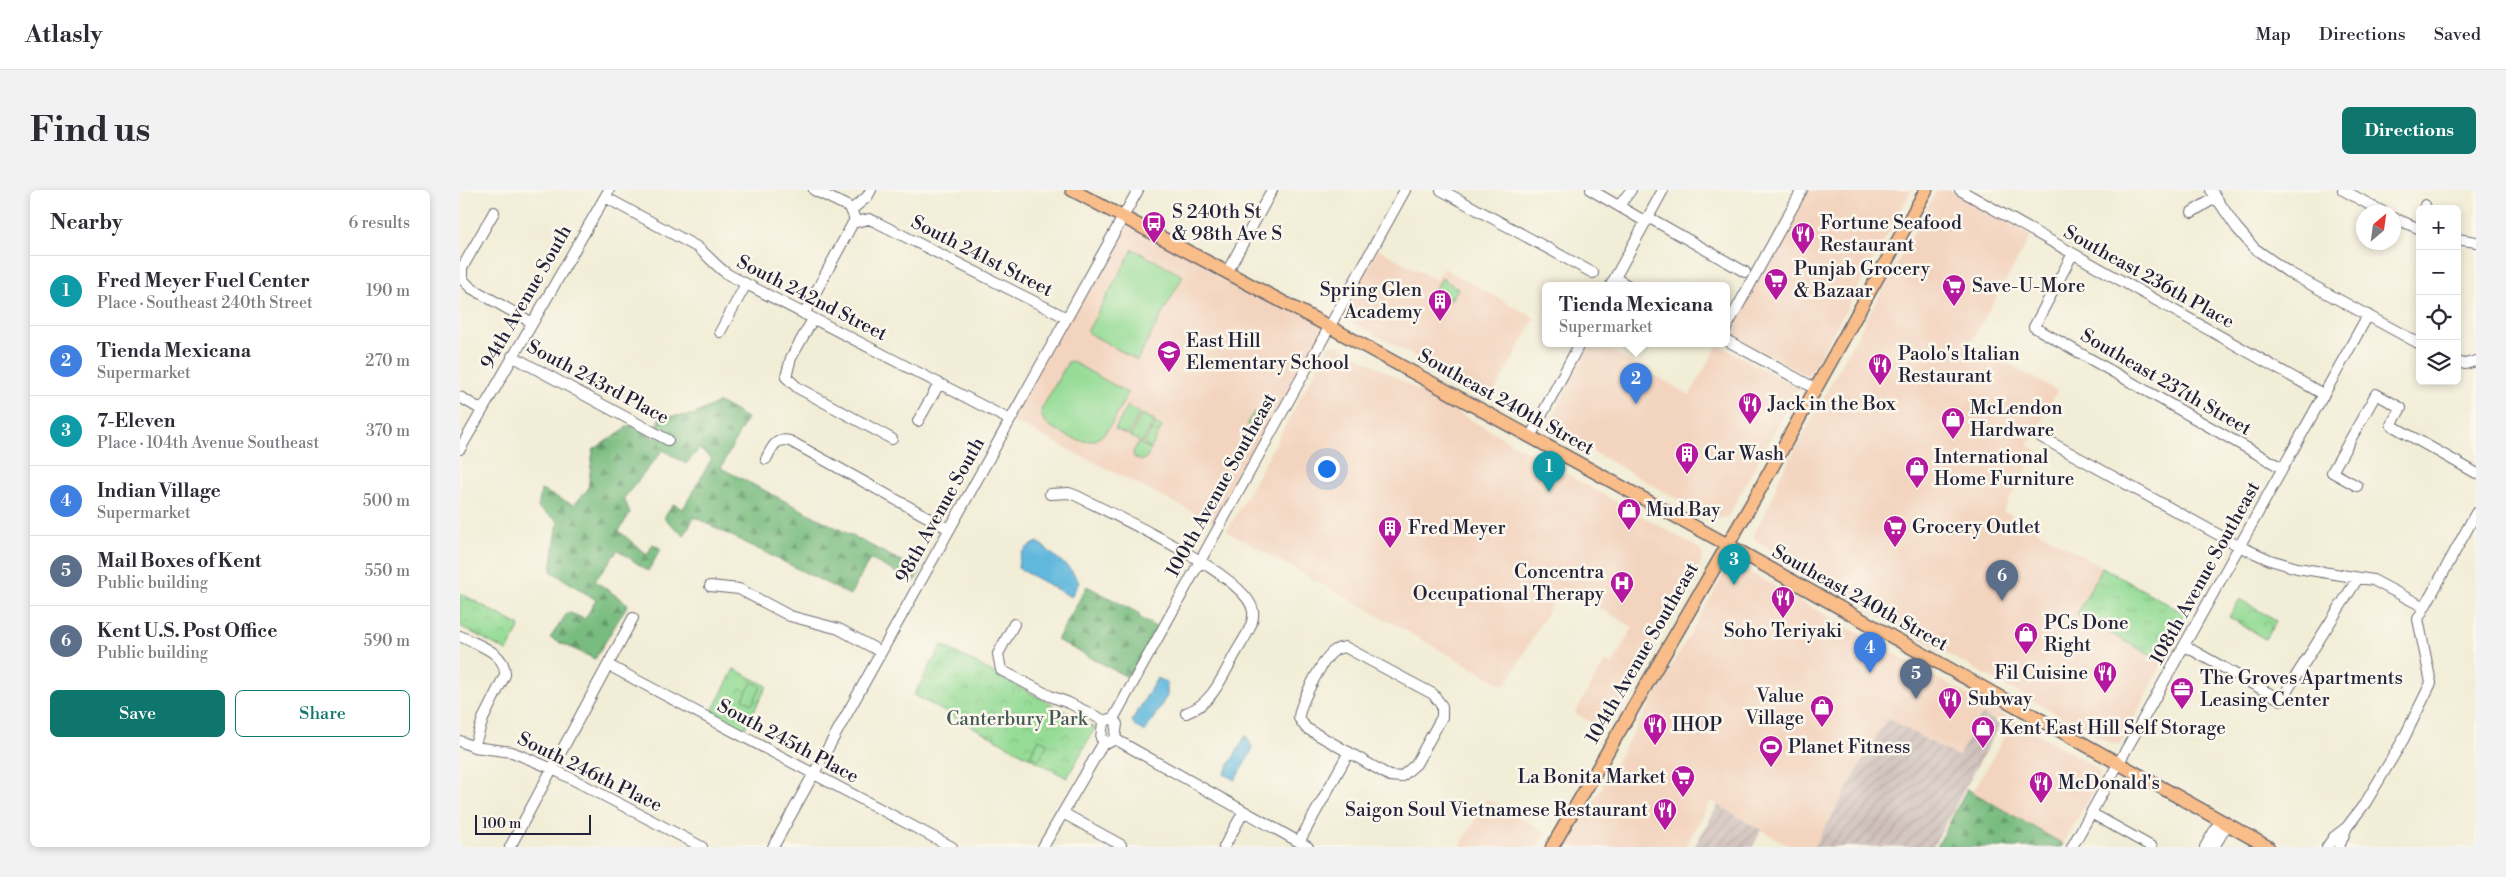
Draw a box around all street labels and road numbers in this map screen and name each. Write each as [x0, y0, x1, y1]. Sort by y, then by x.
street label: South 241st Street [907, 210, 1057, 302]
street label: Southeast 236th Place [2059, 220, 2239, 334]
street label: 94th Avenue South [475, 221, 577, 373]
street label: South 242nd Street [733, 250, 891, 346]
street label: Southeast 237th Street [2076, 323, 2256, 441]
street label: South 243rd Place [523, 334, 673, 430]
street label: Southeast 240th Street [1414, 344, 1599, 461]
street label: 100th Avenue Southeast [1160, 389, 1282, 581]
street label: 98th Avenue South [890, 433, 990, 587]
street label: 108th Avenue Southeast [2145, 477, 2265, 669]
street label: Southeast 240th Street [1768, 540, 1952, 656]
street label: 104th Avenue Southeast [1580, 558, 1704, 748]
street label: South 245th Place [713, 694, 863, 788]
street label: South 246th Place [514, 727, 666, 817]

